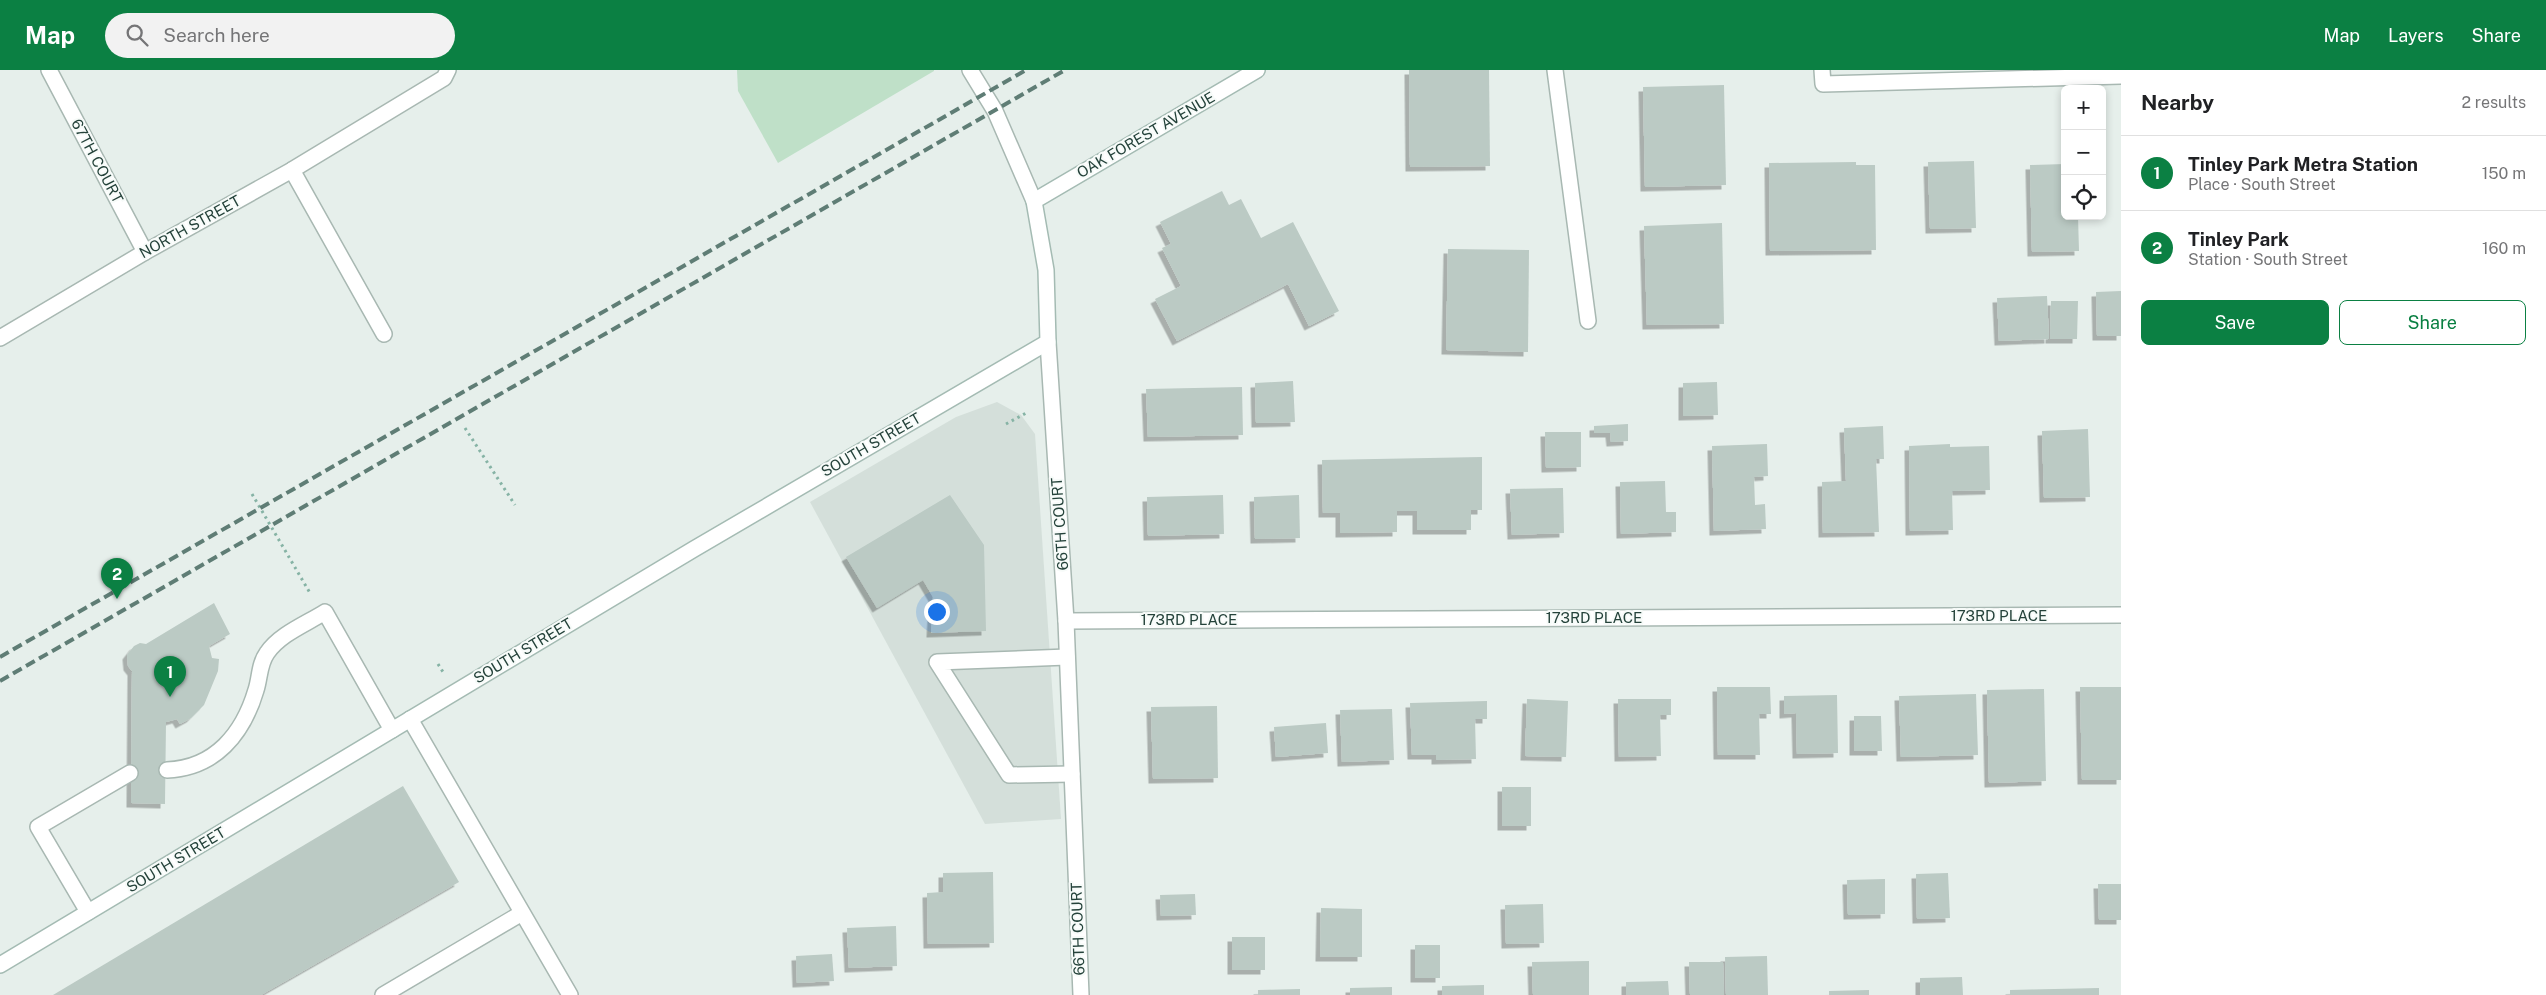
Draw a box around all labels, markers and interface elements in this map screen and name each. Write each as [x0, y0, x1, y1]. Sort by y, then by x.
search box [105, 13, 455, 58]
text: Map [25, 21, 75, 49]
icon: search [123, 21, 151, 49]
text: Search here [163, 24, 270, 46]
text: Map [2324, 25, 2360, 46]
text: Layers [2388, 25, 2444, 46]
text: Share [2472, 25, 2521, 46]
map controls [2061, 85, 2106, 220]
button: + [2061, 85, 2106, 130]
street label: OAK FOREST AVENUE [1074, 88, 1218, 181]
text: Nearby [2141, 90, 2214, 115]
text: 2 results [2461, 93, 2526, 112]
street label: 67TH COURT [68, 116, 127, 206]
button: − [2061, 130, 2106, 175]
text: Tinley Park Metra Station [2188, 153, 2418, 175]
text: 1 [2154, 164, 2160, 183]
text: 150 m [2482, 164, 2526, 183]
button: locate [2061, 175, 2106, 220]
text: Place · South Street [2188, 175, 2336, 194]
street label: NORTH STREET [136, 192, 243, 261]
text: Tinley Park [2188, 228, 2289, 250]
text: 2 [2152, 239, 2162, 258]
text: 160 m [2482, 239, 2526, 258]
text: Station · South Street [2188, 250, 2348, 269]
button: Save [2141, 300, 2329, 345]
button: Share [2339, 300, 2526, 345]
street label: SOUTH STREET [818, 409, 924, 480]
street label: 66TH COURT [1048, 477, 1071, 571]
pin: 2 [101, 558, 133, 599]
your location [924, 599, 950, 625]
street label: 173RD PLACE [1951, 607, 2047, 624]
street label: 173RD PLACE [1546, 609, 1642, 626]
street label: 173RD PLACE [1141, 611, 1237, 628]
street label: SOUTH STREET [470, 614, 575, 687]
pin: 1 [154, 656, 186, 697]
street label: SOUTH STREET [123, 823, 228, 896]
street label: 66TH COURT [1067, 882, 1088, 976]

